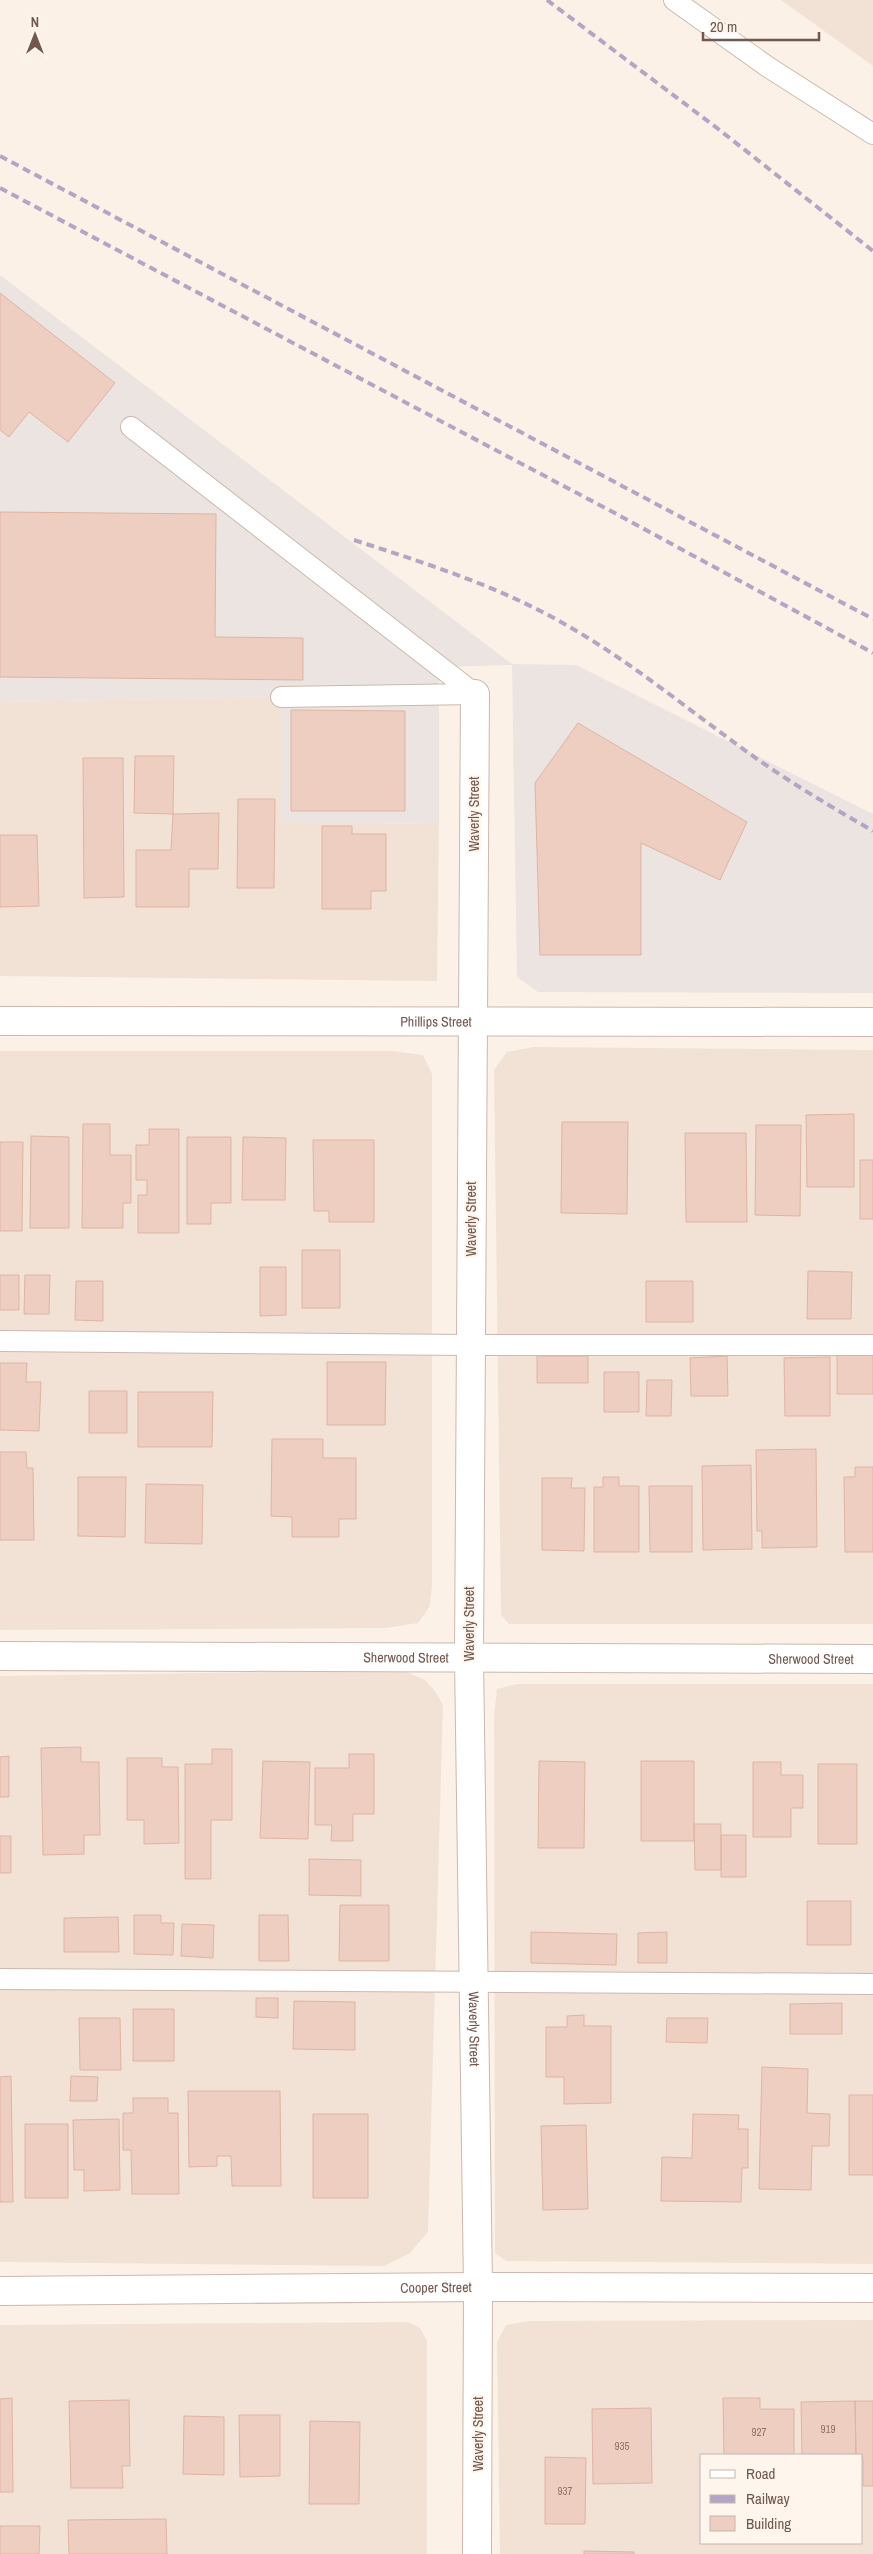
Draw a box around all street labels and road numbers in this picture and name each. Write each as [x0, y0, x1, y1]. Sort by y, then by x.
street label: Waverly Street [465, 777, 483, 851]
street label: Phillips Street [400, 1012, 472, 1031]
street label: Waverly Street [462, 1182, 480, 1256]
street label: Waverly Street [460, 1587, 478, 1661]
street label: Sherwood Street [363, 1648, 449, 1667]
street label: Sherwood Street [768, 1650, 854, 1668]
street label: Waverly Street [465, 1991, 484, 2067]
street label: Cooper Street [400, 2278, 472, 2297]
street label: Waverly Street [469, 2397, 487, 2471]

